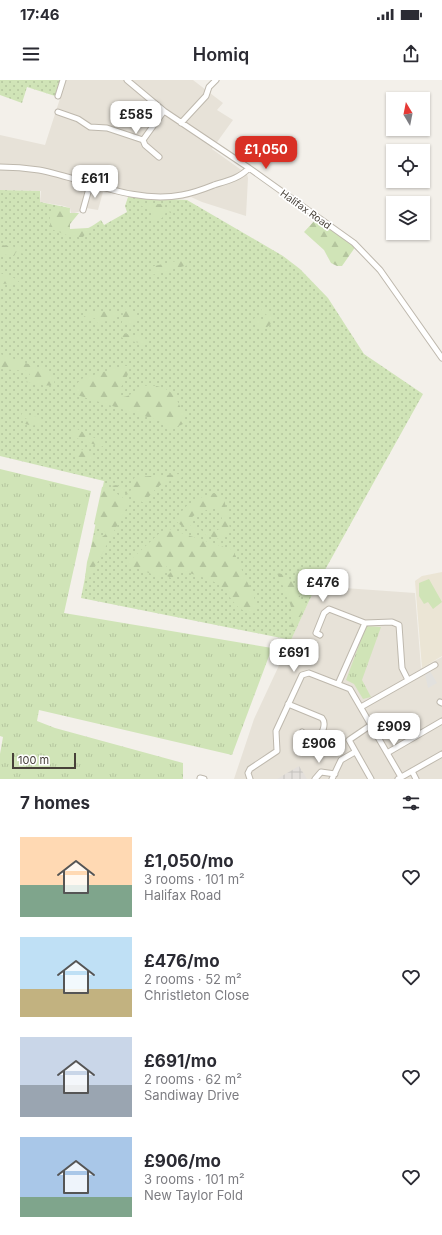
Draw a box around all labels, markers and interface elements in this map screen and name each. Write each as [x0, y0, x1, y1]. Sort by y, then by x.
text: 17:46 [20, 5, 60, 24]
icon: menu [20, 43, 42, 65]
icon: share [400, 43, 422, 65]
text: Homiq [193, 44, 249, 65]
north arrow [386, 92, 430, 136]
map controls [386, 92, 430, 240]
pin: £585 [112, 101, 160, 135]
text: £585 [119, 106, 153, 122]
pin: £1,050 [233, 136, 299, 170]
text: £1,050 [244, 141, 288, 157]
button: locate [386, 144, 430, 188]
pin: £611 [71, 165, 119, 199]
text: £611 [81, 170, 109, 186]
street label: Halifax Road [278, 187, 334, 231]
button: layers [386, 196, 430, 240]
pin: £476 [299, 569, 347, 603]
text: £476 [307, 574, 339, 590]
pin: £691 [270, 639, 318, 673]
text: £691 [279, 644, 309, 660]
pin: £909 [370, 713, 418, 747]
text: £909 [377, 718, 411, 734]
pin: £906 [295, 730, 343, 764]
text: £906 [302, 735, 336, 751]
scale bar [12, 751, 76, 770]
text: 100 m [18, 753, 49, 767]
icon: filters [400, 792, 422, 814]
text: 7 homes [20, 793, 90, 813]
text: £1,050/mo [144, 851, 234, 871]
icon: home [52, 853, 100, 901]
icon: heart [400, 866, 422, 888]
text: 3 rooms · 101 m² [144, 871, 245, 887]
text: Halifax Road [144, 887, 221, 903]
text: £476/mo [144, 951, 220, 971]
icon: home [52, 953, 100, 1001]
icon: heart [400, 966, 422, 988]
text: 2 rooms · 52 m² [144, 971, 242, 987]
text: Christleton Close [144, 987, 249, 1003]
text: £691/mo [144, 1051, 217, 1071]
icon: home [52, 1053, 100, 1101]
icon: heart [400, 1066, 422, 1088]
text: 2 rooms · 62 m² [144, 1071, 242, 1087]
text: Sandiway Drive [144, 1087, 239, 1103]
text: £906/mo [144, 1151, 221, 1171]
icon: home [52, 1153, 100, 1201]
icon: heart [400, 1166, 422, 1188]
text: 3 rooms · 101 m² [144, 1171, 245, 1187]
text: New Taylor Fold [144, 1187, 243, 1203]

